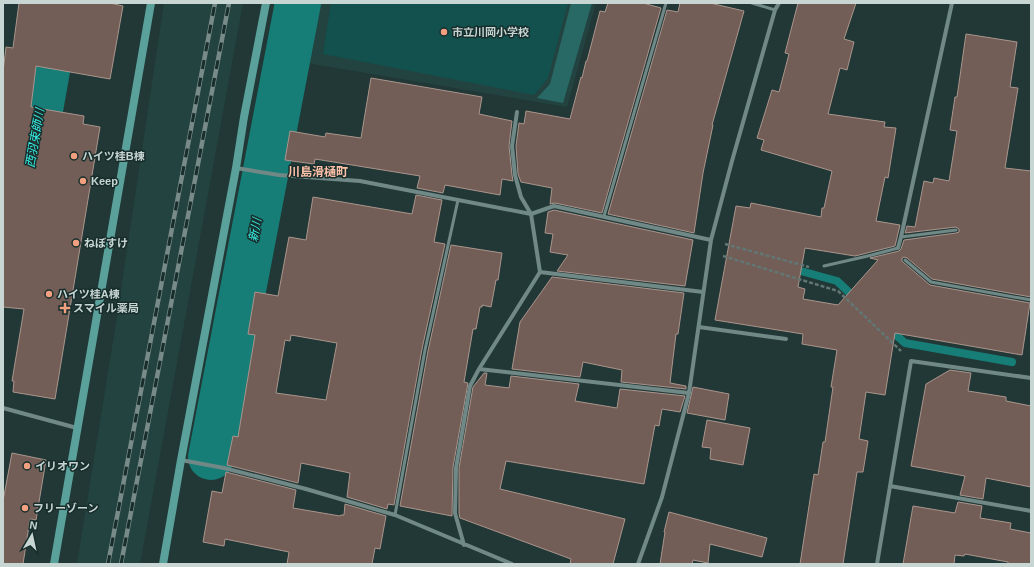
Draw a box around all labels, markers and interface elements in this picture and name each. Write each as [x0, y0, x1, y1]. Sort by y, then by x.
place label: 市立川岡小学校 [452, 26, 529, 38]
marker: 市立川岡小学校 [439, 27, 449, 37]
water label: 西羽束師川 [23, 105, 47, 169]
place label: ハイツ桂B棟 [82, 150, 145, 162]
marker: ハイツ桂B棟 [69, 151, 79, 161]
district label: 川島滑樋町 [288, 165, 348, 179]
place label: Keep [91, 175, 118, 187]
marker: Keep [78, 176, 88, 186]
water label: 新川 [246, 215, 265, 243]
place label: ねぼすけ [84, 237, 128, 249]
marker: ねぼすけ [71, 238, 81, 248]
place label: ハイツ桂A棟 [57, 288, 120, 300]
marker: ハイツ桂A棟 [44, 289, 54, 299]
place label: スマイル薬局 [73, 302, 139, 314]
marker: スマイル薬局 [60, 303, 70, 313]
place label: イリオワン [35, 460, 90, 472]
marker: イリオワン [22, 461, 32, 471]
place label: フリーゾーン [33, 502, 98, 514]
marker: フリーゾーン [20, 503, 30, 513]
north arrow [12, 515, 52, 555]
text: N [29, 519, 38, 532]

